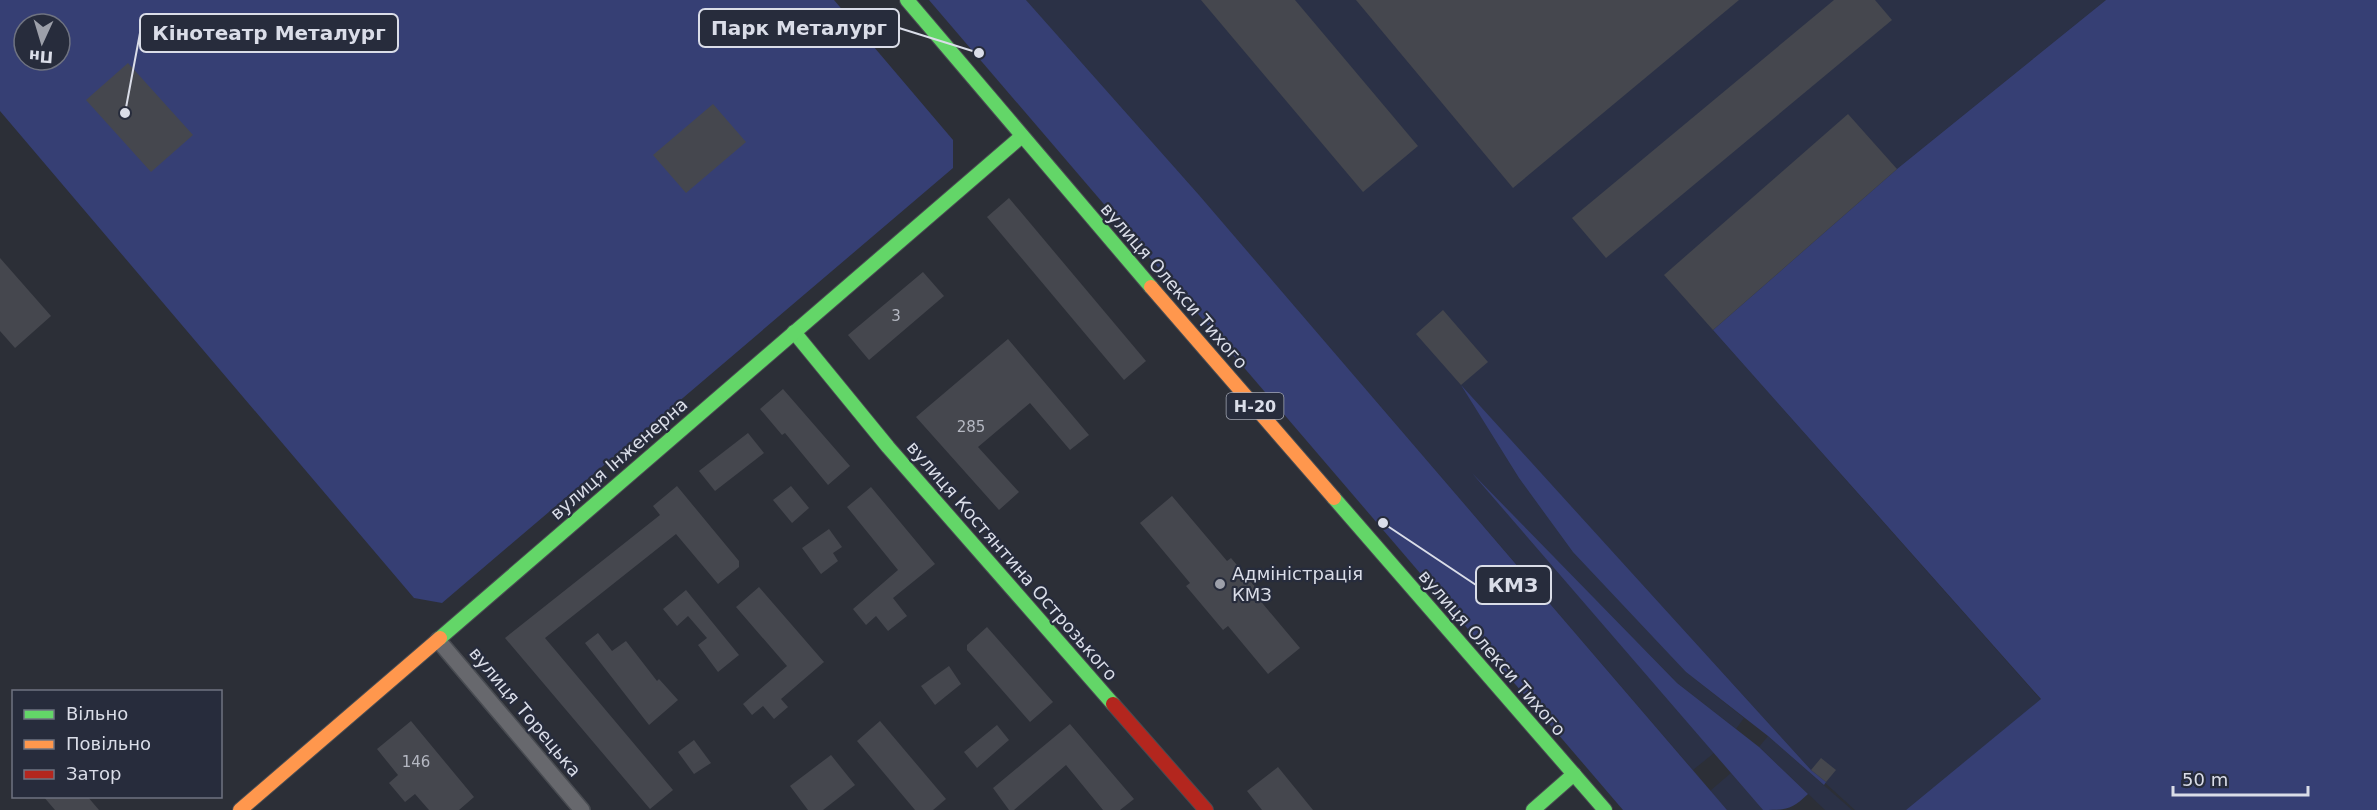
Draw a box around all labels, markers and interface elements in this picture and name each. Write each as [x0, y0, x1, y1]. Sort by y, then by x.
callout: Парк Металург [699, 9, 899, 47]
north arrow [12, 12, 72, 72]
callout: Кінотеатр Металург [140, 14, 398, 52]
text: Парк Металург [711, 16, 887, 40]
text: Кінотеатр Металург [152, 21, 386, 45]
text: Пн [28, 46, 54, 67]
street label: вулиця Олекси Тихого [1097, 198, 1252, 373]
house number: 3 [891, 307, 901, 325]
street label: вулиця Інженерна [546, 393, 691, 524]
road number: Н-20 [1226, 393, 1284, 419]
house number: 285 [957, 418, 985, 436]
street label: вулиця Костянтина Острозького [903, 437, 1122, 685]
place label: Адміністрація КМЗ [1232, 563, 1363, 605]
street label: вулиця Олекси Тихого [1415, 565, 1570, 740]
callout: КМЗ [1476, 566, 1551, 604]
text: КМЗ [1488, 573, 1538, 597]
marker: Адміністрація КМЗ [1213, 577, 1227, 591]
street label: вулиця Торецька [465, 643, 586, 781]
legend [12, 690, 222, 798]
text: Вільно [66, 703, 128, 724]
text: Повільно [66, 733, 151, 754]
house number: 146 [402, 753, 430, 771]
scale bar [2173, 759, 2308, 797]
text: Затор [66, 763, 122, 784]
text: 50 m [2182, 769, 2228, 790]

